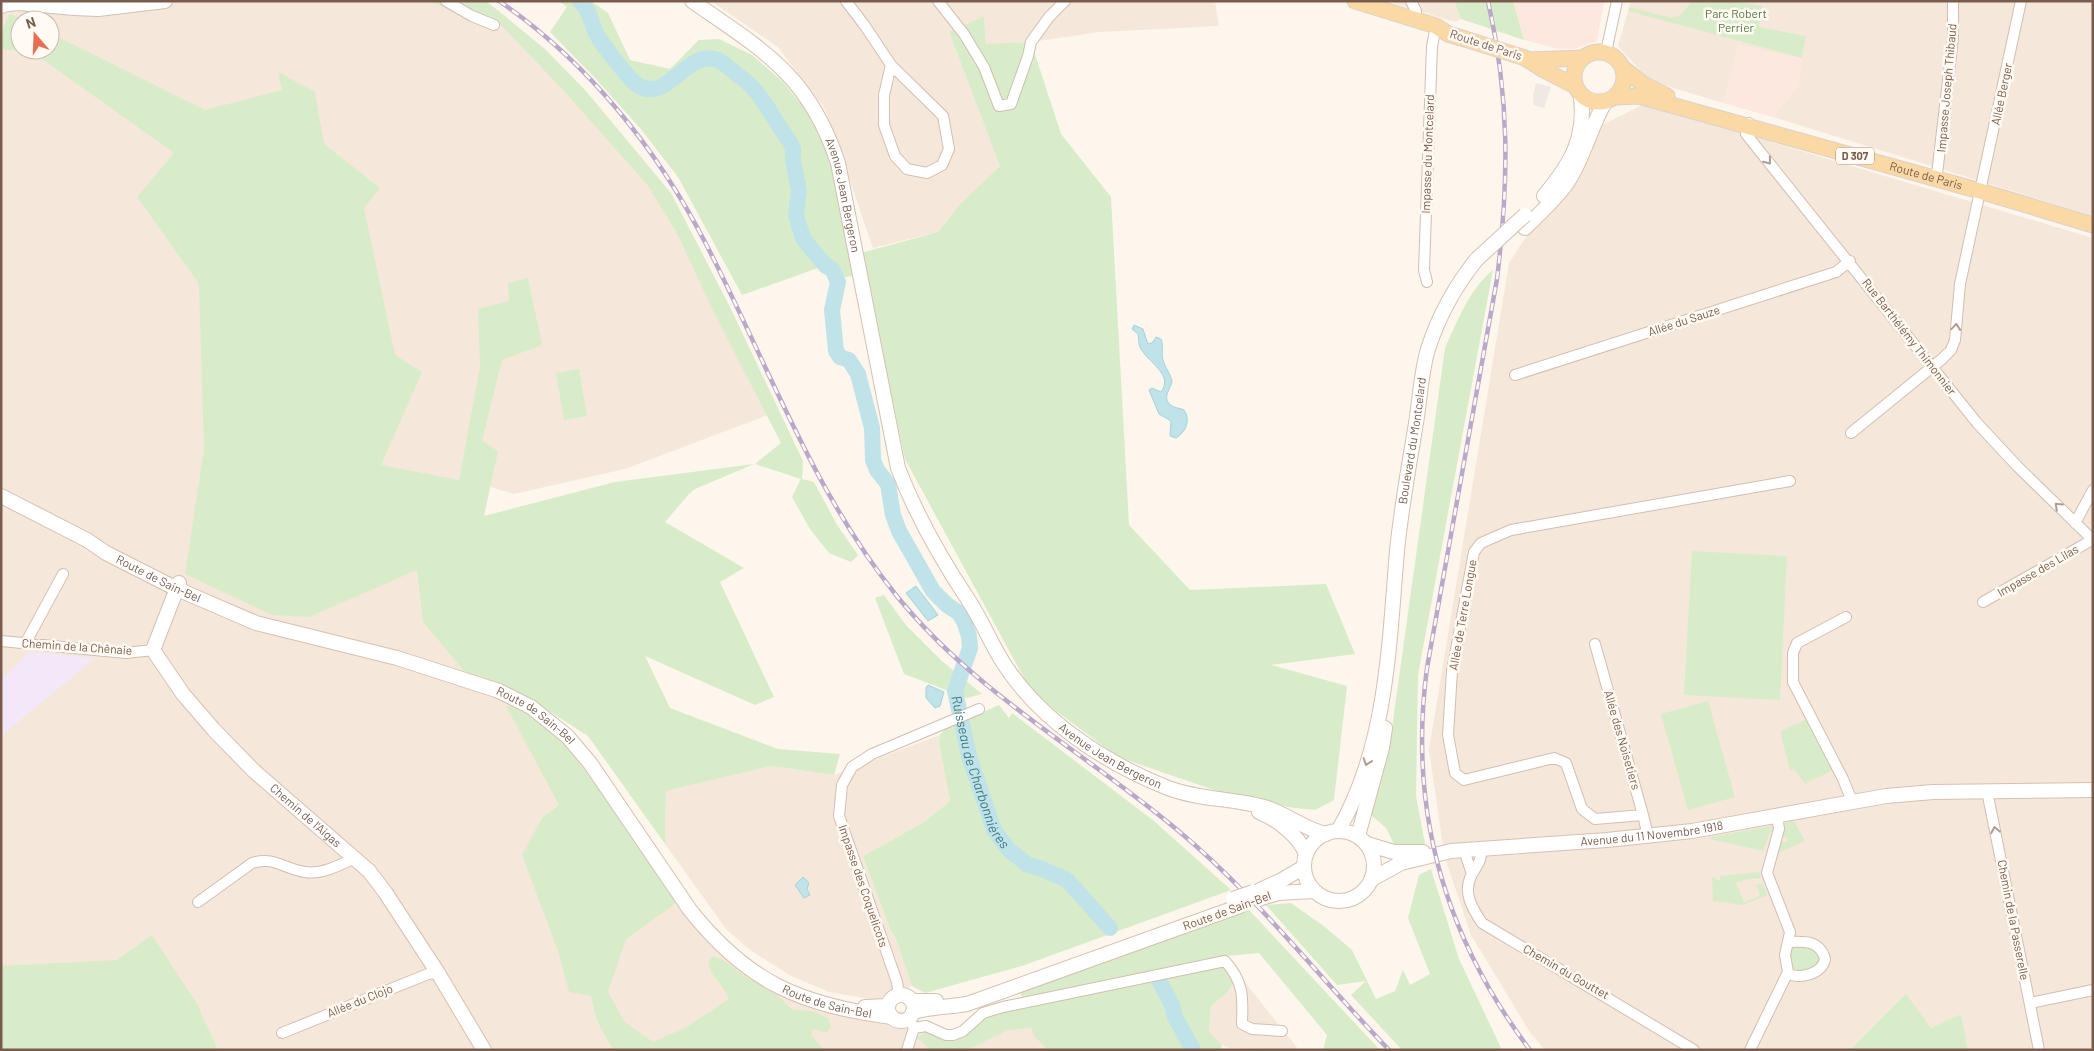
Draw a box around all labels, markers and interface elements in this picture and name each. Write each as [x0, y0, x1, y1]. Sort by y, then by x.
park label: Parc Robert Perrier [1705, 6, 1767, 34]
north arrow [10, 10, 60, 60]
text: N [23, 13, 38, 32]
street label: Impasse Joseph Thibaud [1933, 23, 1959, 153]
street label: Route de Paris [1448, 26, 1524, 62]
street label: Allée Berger [1988, 61, 2015, 126]
street label: Impasse du Montcelard [1418, 94, 1436, 214]
street label: Avenue Jean Bergeron [823, 135, 863, 254]
road number: D 307 [1836, 148, 1874, 164]
one-way arrow [1763, 155, 1771, 164]
street label: Route de Paris [1888, 158, 1965, 192]
street label: Rue Barthélémy Thimonnier [1860, 275, 1960, 398]
street label: Allée du Sauze [1646, 302, 1721, 338]
one-way arrow [1950, 323, 1961, 331]
street label: Boulevard du Montcelard [1395, 376, 1428, 505]
one-way arrow [2055, 503, 2064, 512]
street label: Impasse des Lilas [1994, 541, 2081, 599]
street label: Route de Sain-Bel [114, 551, 203, 604]
street label: Allée de Terre Longue [1445, 558, 1479, 671]
street label: Chemin de la Chênaie [21, 635, 133, 657]
street label: Route de Sain-Bel [494, 683, 579, 746]
street label: Allée des Noisetiers [1602, 688, 1644, 791]
water label: Ruisseau de Charbonnières [948, 694, 1014, 852]
street label: Avenue Jean Bergeron [1057, 719, 1164, 791]
one-way arrow [1362, 757, 1372, 766]
street label: Chemin de l'Aigas [268, 780, 345, 850]
street label: Avenue du 11 Novembre 1918 [1580, 818, 1724, 848]
street label: Impasse des Coquelicots [836, 822, 892, 949]
one-way arrow [1990, 826, 2001, 835]
street label: Chemin de la Passerelle [1995, 859, 2033, 981]
street label: Route de Sain-Bel [1181, 888, 1273, 932]
street label: Chemin du Gouttet [1521, 941, 1612, 1001]
street label: Allée du Clojo [325, 981, 394, 1020]
street label: Route de Sain-Bel [780, 981, 873, 1020]

